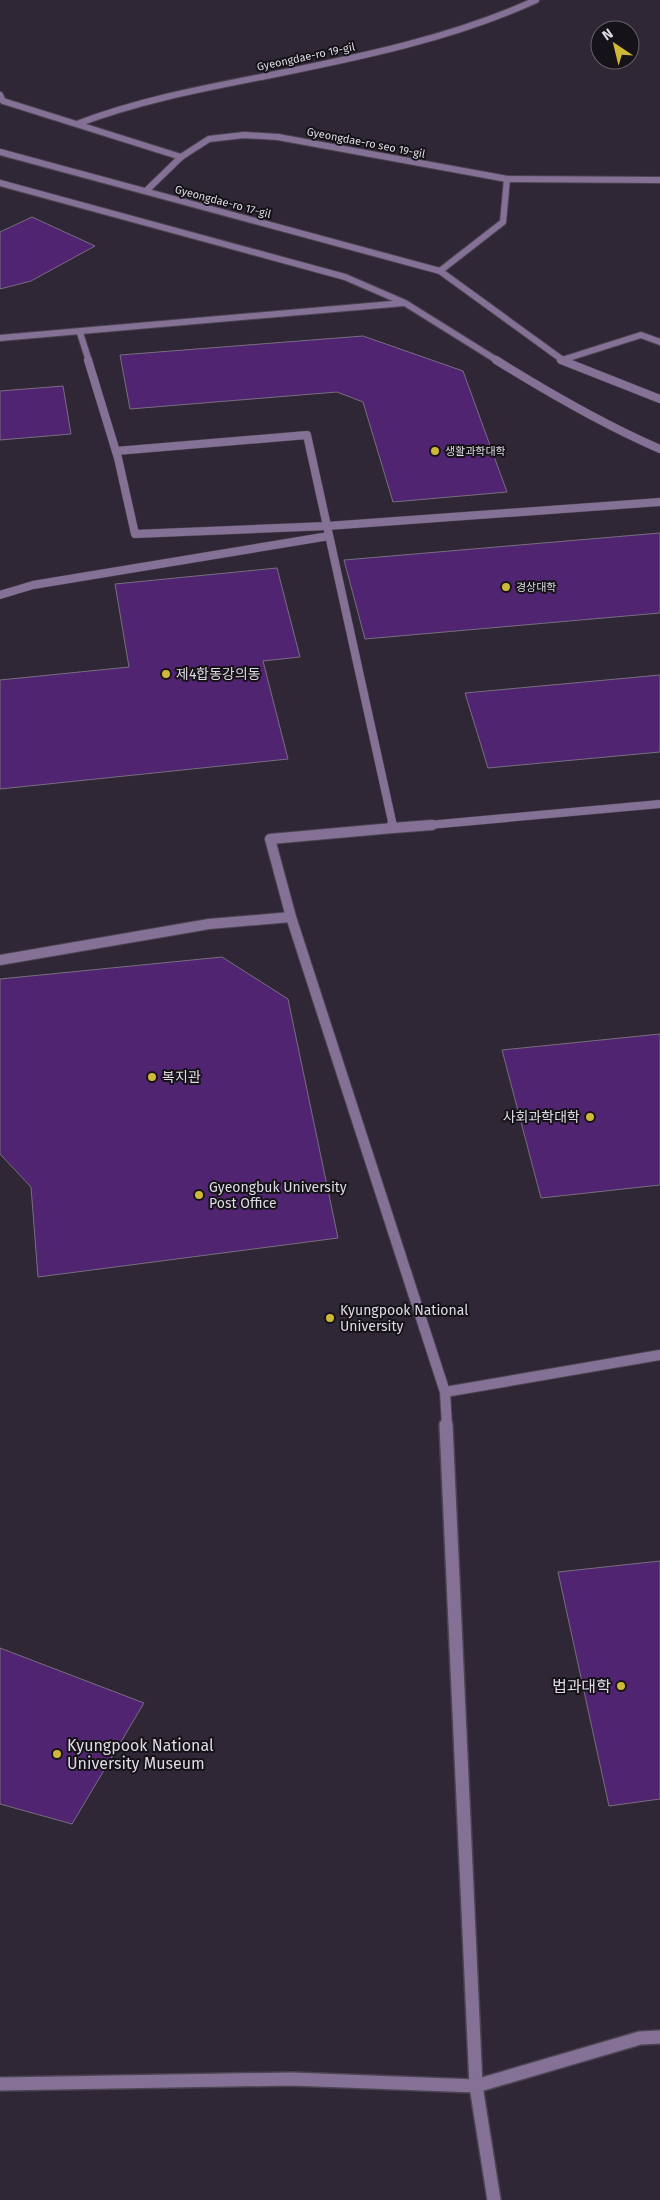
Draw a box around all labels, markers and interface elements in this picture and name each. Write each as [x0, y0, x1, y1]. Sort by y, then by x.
north arrow [590, 20, 640, 70]
text: N [599, 25, 617, 44]
street label: Gyeongdae-ro 19-gil [256, 40, 356, 74]
street label: Gyeongdae-ro seo 19-gil [306, 125, 426, 161]
street label: Gyeongdae-ro 17-gil [173, 183, 273, 221]
marker: 생활과학대학 [429, 445, 441, 457]
place label: 생활과학대학 [445, 445, 506, 458]
marker: 경상대학 [500, 581, 512, 593]
place label: 경상대학 [516, 581, 556, 594]
place label: 제4합동강의동 [176, 666, 261, 683]
marker: 제4합동강의동 [160, 668, 172, 680]
place label: 복지관 [162, 1069, 201, 1086]
marker: 복지관 [146, 1071, 158, 1083]
place label: 사회과학대학 [503, 1109, 580, 1126]
marker: 사회과학대학 [584, 1111, 596, 1123]
place label: Gyeongbuk University Post Office [209, 1179, 347, 1212]
marker: Gyeongbuk University Post Office [193, 1189, 205, 1201]
place label: Kyungpook National University [340, 1302, 468, 1335]
marker: Kyungpook National University [324, 1312, 336, 1324]
place label: 법과대학 [552, 1677, 611, 1696]
marker: 법과대학 [615, 1680, 627, 1692]
place label: Kyungpook National University Museum [67, 1736, 214, 1773]
marker: Kyungpook National University Museum [51, 1748, 63, 1760]

